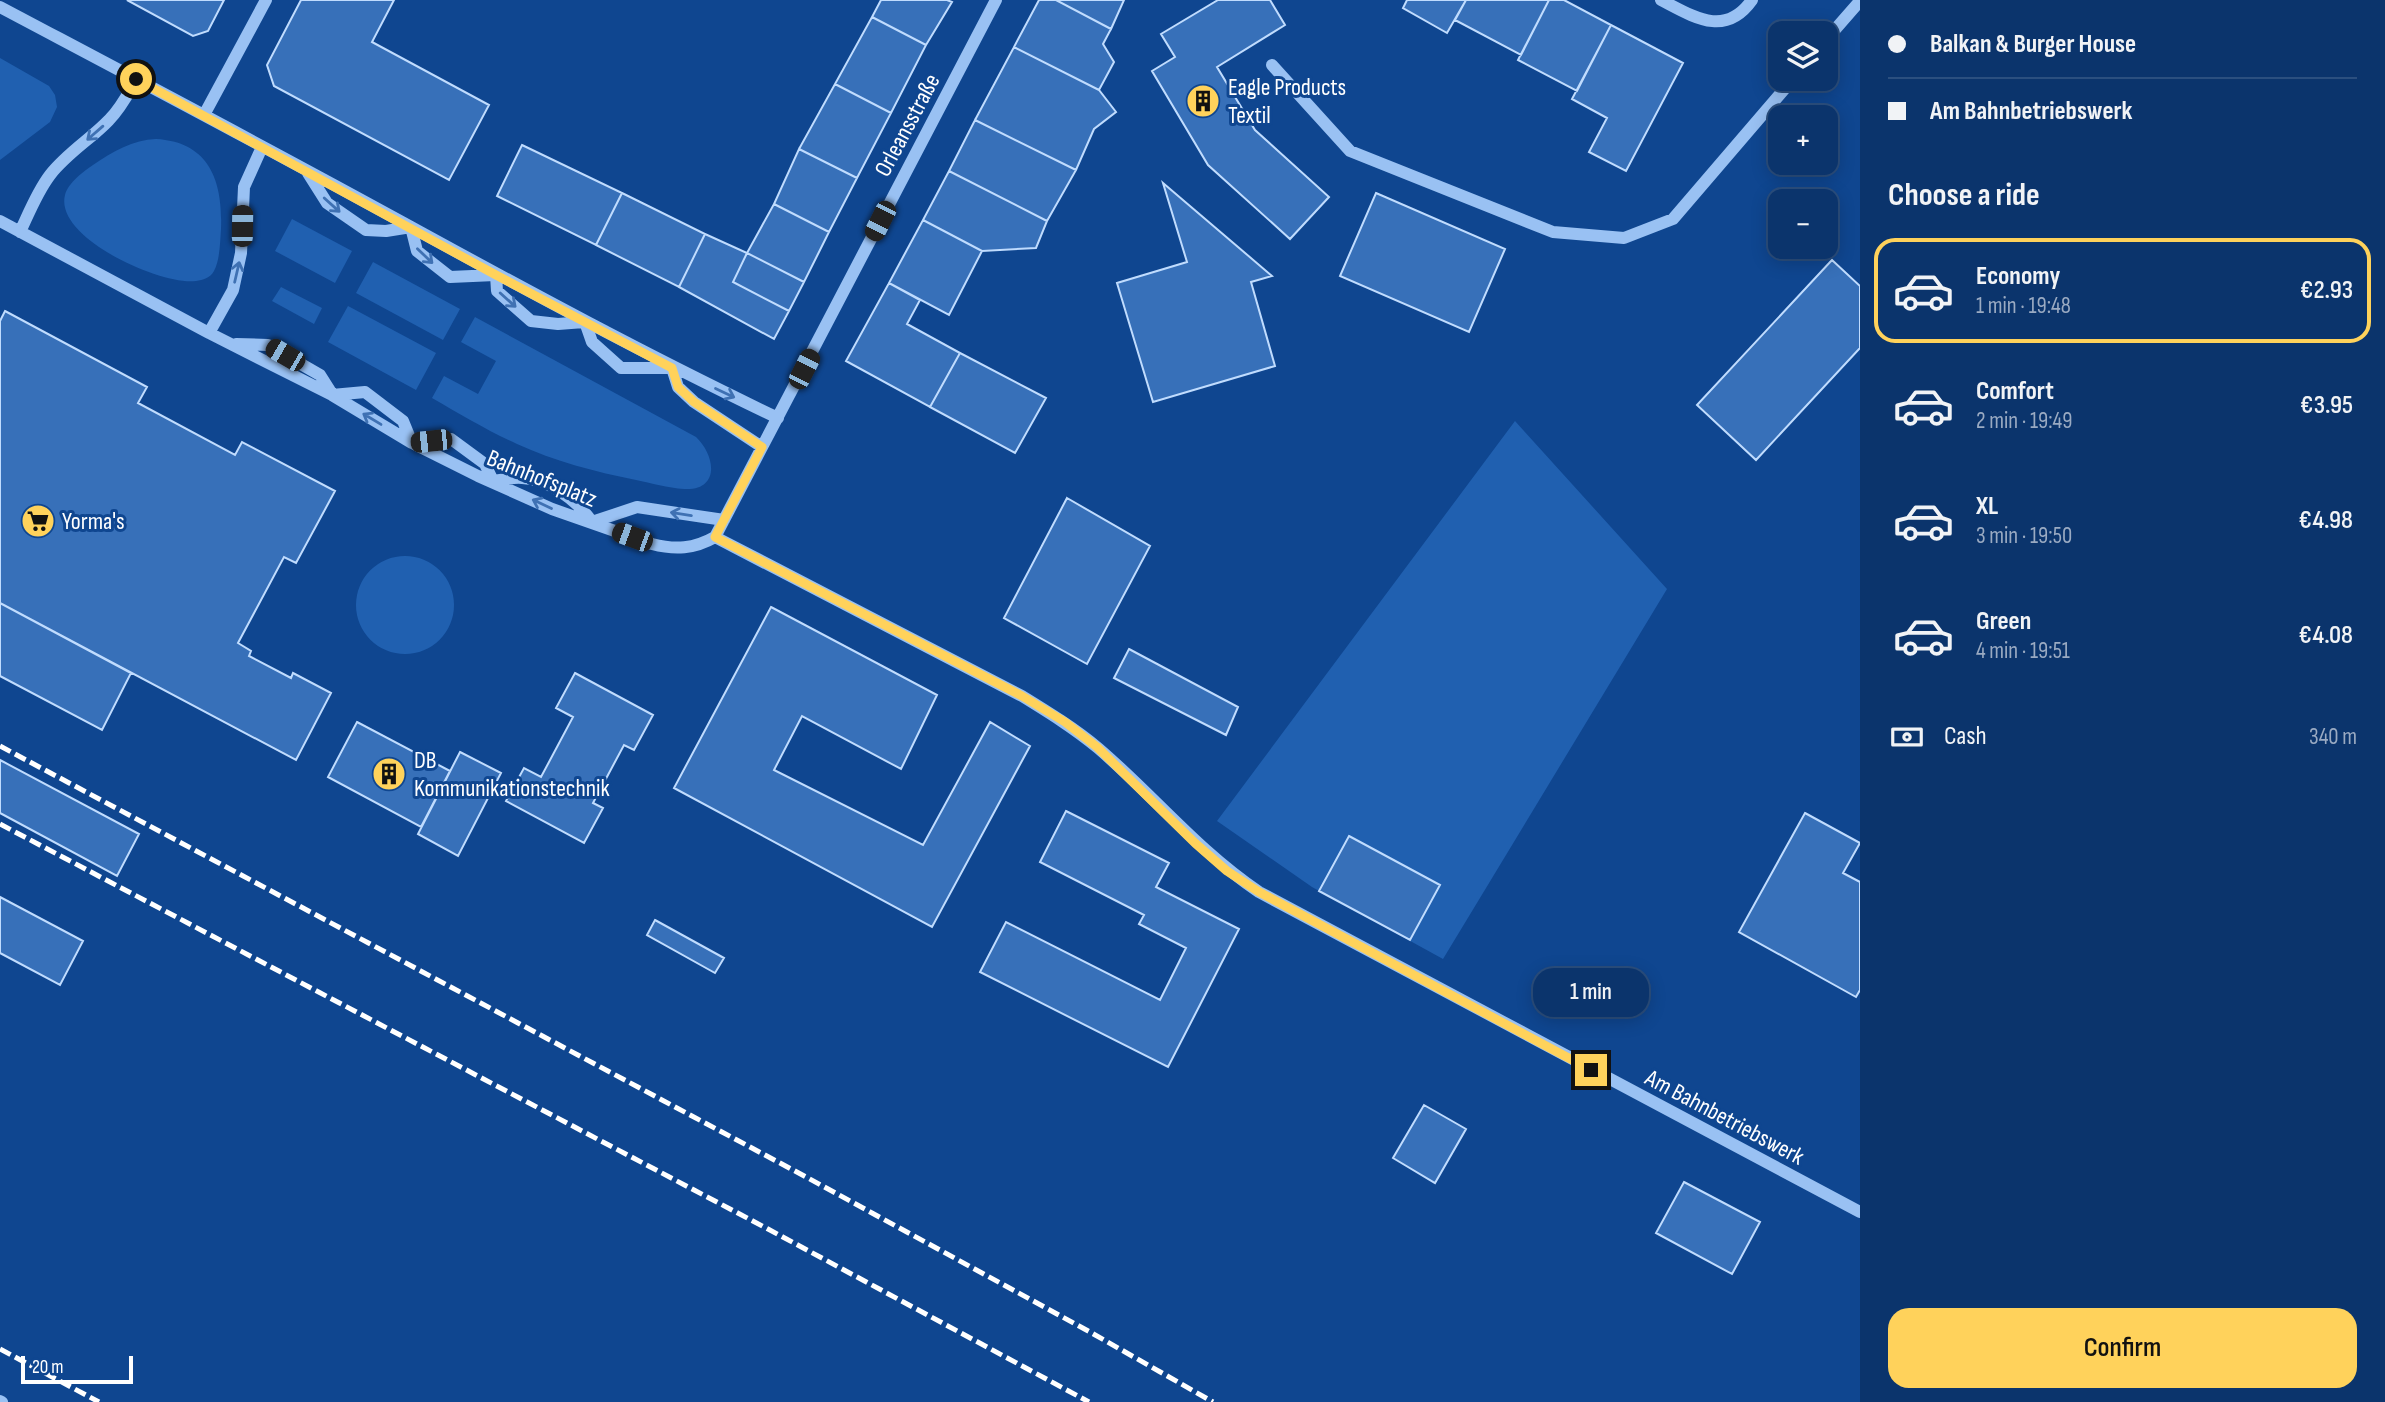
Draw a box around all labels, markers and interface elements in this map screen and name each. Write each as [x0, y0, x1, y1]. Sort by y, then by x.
map controls [1768, 21, 1838, 259]
button: layers [1768, 21, 1838, 91]
text: Balkan & Burger House [1930, 29, 2136, 60]
route start [120, 63, 152, 95]
street label: Orleansstraße [868, 69, 947, 182]
place label: Eagle Products Textil [1228, 73, 1346, 130]
building icon: Eagle Products Textil [1184, 82, 1222, 120]
text: Am Bahnbetriebswerk [1930, 96, 2133, 127]
button: + [1768, 105, 1838, 175]
one-way arrow [86, 125, 104, 141]
text: Choose a ride [1888, 176, 2040, 215]
button: − [1768, 189, 1838, 259]
one-way arrow [323, 197, 341, 213]
car [862, 198, 899, 244]
car [232, 205, 253, 247]
one-way arrow [416, 247, 433, 264]
icon: car [1892, 259, 1955, 322]
one-way arrow [232, 261, 245, 283]
text: Economy [1976, 261, 2060, 292]
text: €2.93 [2300, 275, 2353, 306]
one-way arrow [499, 292, 516, 309]
text: 1 min · 19:48 [1976, 292, 2071, 320]
car [262, 335, 309, 375]
car [786, 346, 823, 392]
icon: car [1892, 374, 1955, 437]
text: Comfort [1976, 376, 2054, 407]
one-way arrow [714, 386, 735, 400]
text: €3.95 [2300, 390, 2353, 421]
text: 2 min · 19:49 [1976, 407, 2072, 435]
one-way arrow [363, 412, 383, 426]
car [410, 428, 453, 454]
street label: Bahnhofsplatz [483, 443, 601, 514]
icon: car [1892, 489, 1955, 552]
text: XL [1976, 491, 1998, 522]
one-way arrow [532, 497, 553, 510]
supermarket icon: Yorma's [19, 502, 57, 540]
text: €4.98 [2298, 505, 2353, 536]
place label: Yorma's [62, 507, 125, 536]
one-way arrow [670, 507, 692, 520]
car [609, 520, 656, 554]
text: 3 min · 19:50 [1976, 522, 2072, 550]
icon: car [1892, 604, 1955, 667]
text: Green [1976, 606, 2031, 637]
text: €4.08 [2299, 620, 2353, 651]
text: 4 min · 19:51 [1976, 637, 2070, 665]
icon: cash [1888, 718, 1926, 756]
text: Cash [1944, 721, 1987, 752]
text: 340 m [2309, 723, 2357, 751]
place label: DB Kommunikationstechnik [414, 746, 610, 803]
building icon: DB Kommunikationstechnik [370, 755, 408, 793]
callout: 1 min [1533, 968, 1649, 1018]
text: 1 min [1570, 978, 1612, 1006]
route end [1575, 1054, 1607, 1086]
street label: Am Bahnbetriebswerk [1639, 1063, 1809, 1172]
button: Confirm [1888, 1308, 2357, 1388]
scale bar [21, 1353, 133, 1385]
text: 20 m [32, 1356, 64, 1379]

